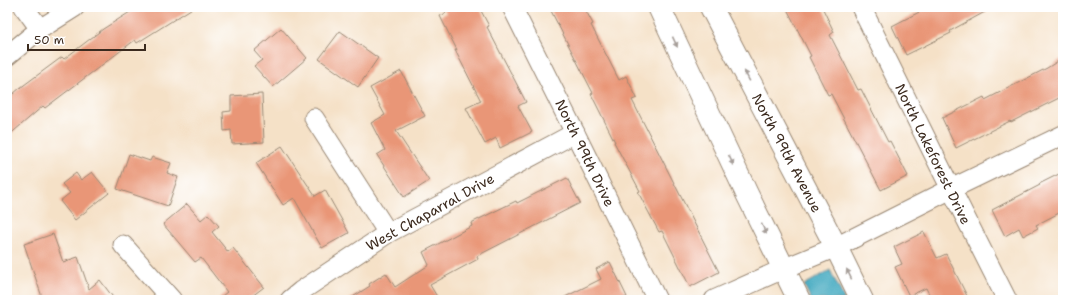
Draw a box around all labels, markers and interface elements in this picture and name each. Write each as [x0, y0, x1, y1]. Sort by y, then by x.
scale bar [28, 26, 145, 52]
text: 50 m [34, 32, 64, 48]
one-way arrow [672, 37, 678, 48]
one-way arrow [744, 70, 750, 82]
street label: North Lakeforest Drive [891, 81, 975, 227]
street label: North 99th Avenue [748, 90, 826, 216]
street label: North 99th Drive [551, 96, 619, 210]
one-way arrow [728, 154, 734, 165]
street label: West Chaparral Drive [363, 169, 497, 255]
one-way arrow [761, 223, 767, 234]
one-way arrow [846, 268, 852, 279]

